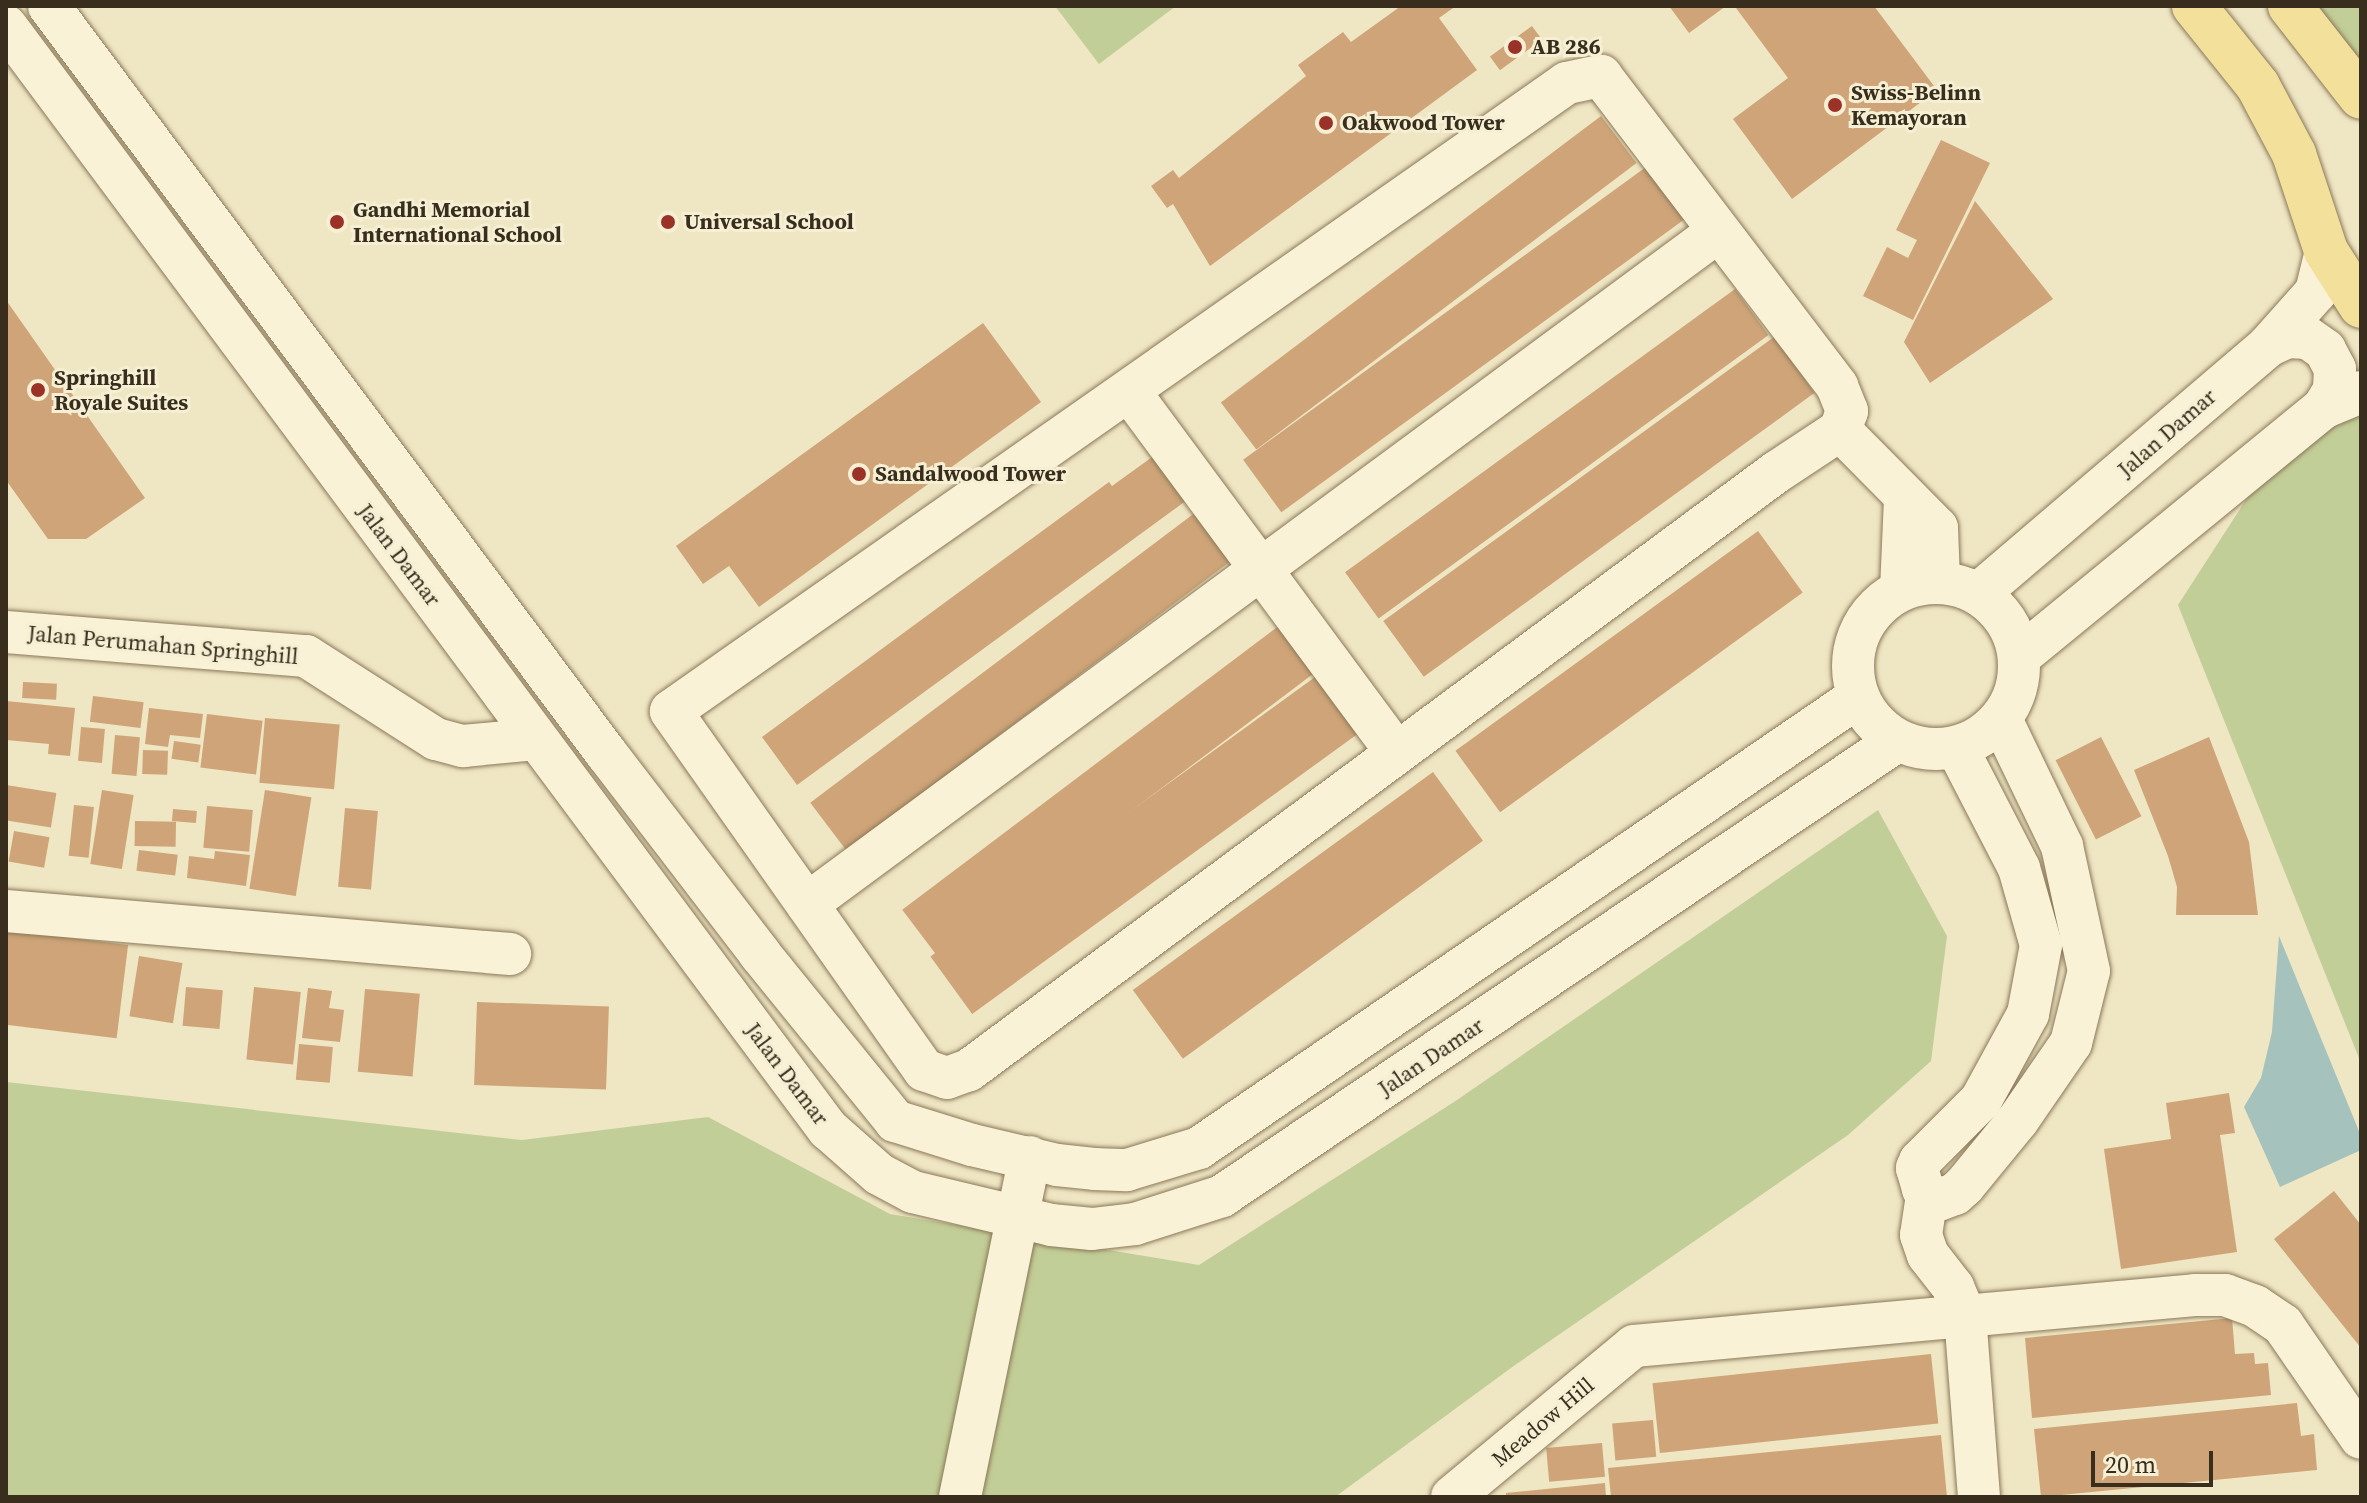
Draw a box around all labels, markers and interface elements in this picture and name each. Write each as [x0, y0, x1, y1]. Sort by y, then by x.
place label: AB 286 [1531, 34, 1601, 60]
marker: AB 286 [1506, 38, 1524, 56]
place label: Swiss-Belinn Kemayoran [1851, 79, 1981, 130]
marker: Swiss-Belinn Kemayoran [1826, 96, 1844, 114]
place label: Oakwood Tower [1342, 110, 1505, 136]
marker: Oakwood Tower [1317, 114, 1335, 132]
place label: Gandhi Memorial International School [353, 196, 562, 248]
place label: Universal School [684, 209, 854, 235]
marker: Gandhi Memorial International School [328, 213, 346, 231]
marker: Universal School [659, 213, 677, 231]
place label: Springhill Royale Suites [54, 364, 188, 416]
marker: Springhill Royale Suites [29, 381, 47, 399]
street label: Jalan Damar [2112, 383, 2222, 483]
place label: Sandalwood Tower [875, 461, 1066, 487]
marker: Sandalwood Tower [850, 465, 868, 483]
street label: Jalan Damar [352, 498, 446, 612]
street label: Jalan Perumahan Springhill [27, 620, 299, 670]
street label: Jalan Damar [1373, 1012, 1489, 1102]
street label: Jalan Damar [740, 1017, 834, 1131]
street label: Meadow Hill [1487, 1372, 1599, 1472]
scale bar [2095, 1435, 2217, 1485]
text: 20 m [2105, 1448, 2156, 1481]

